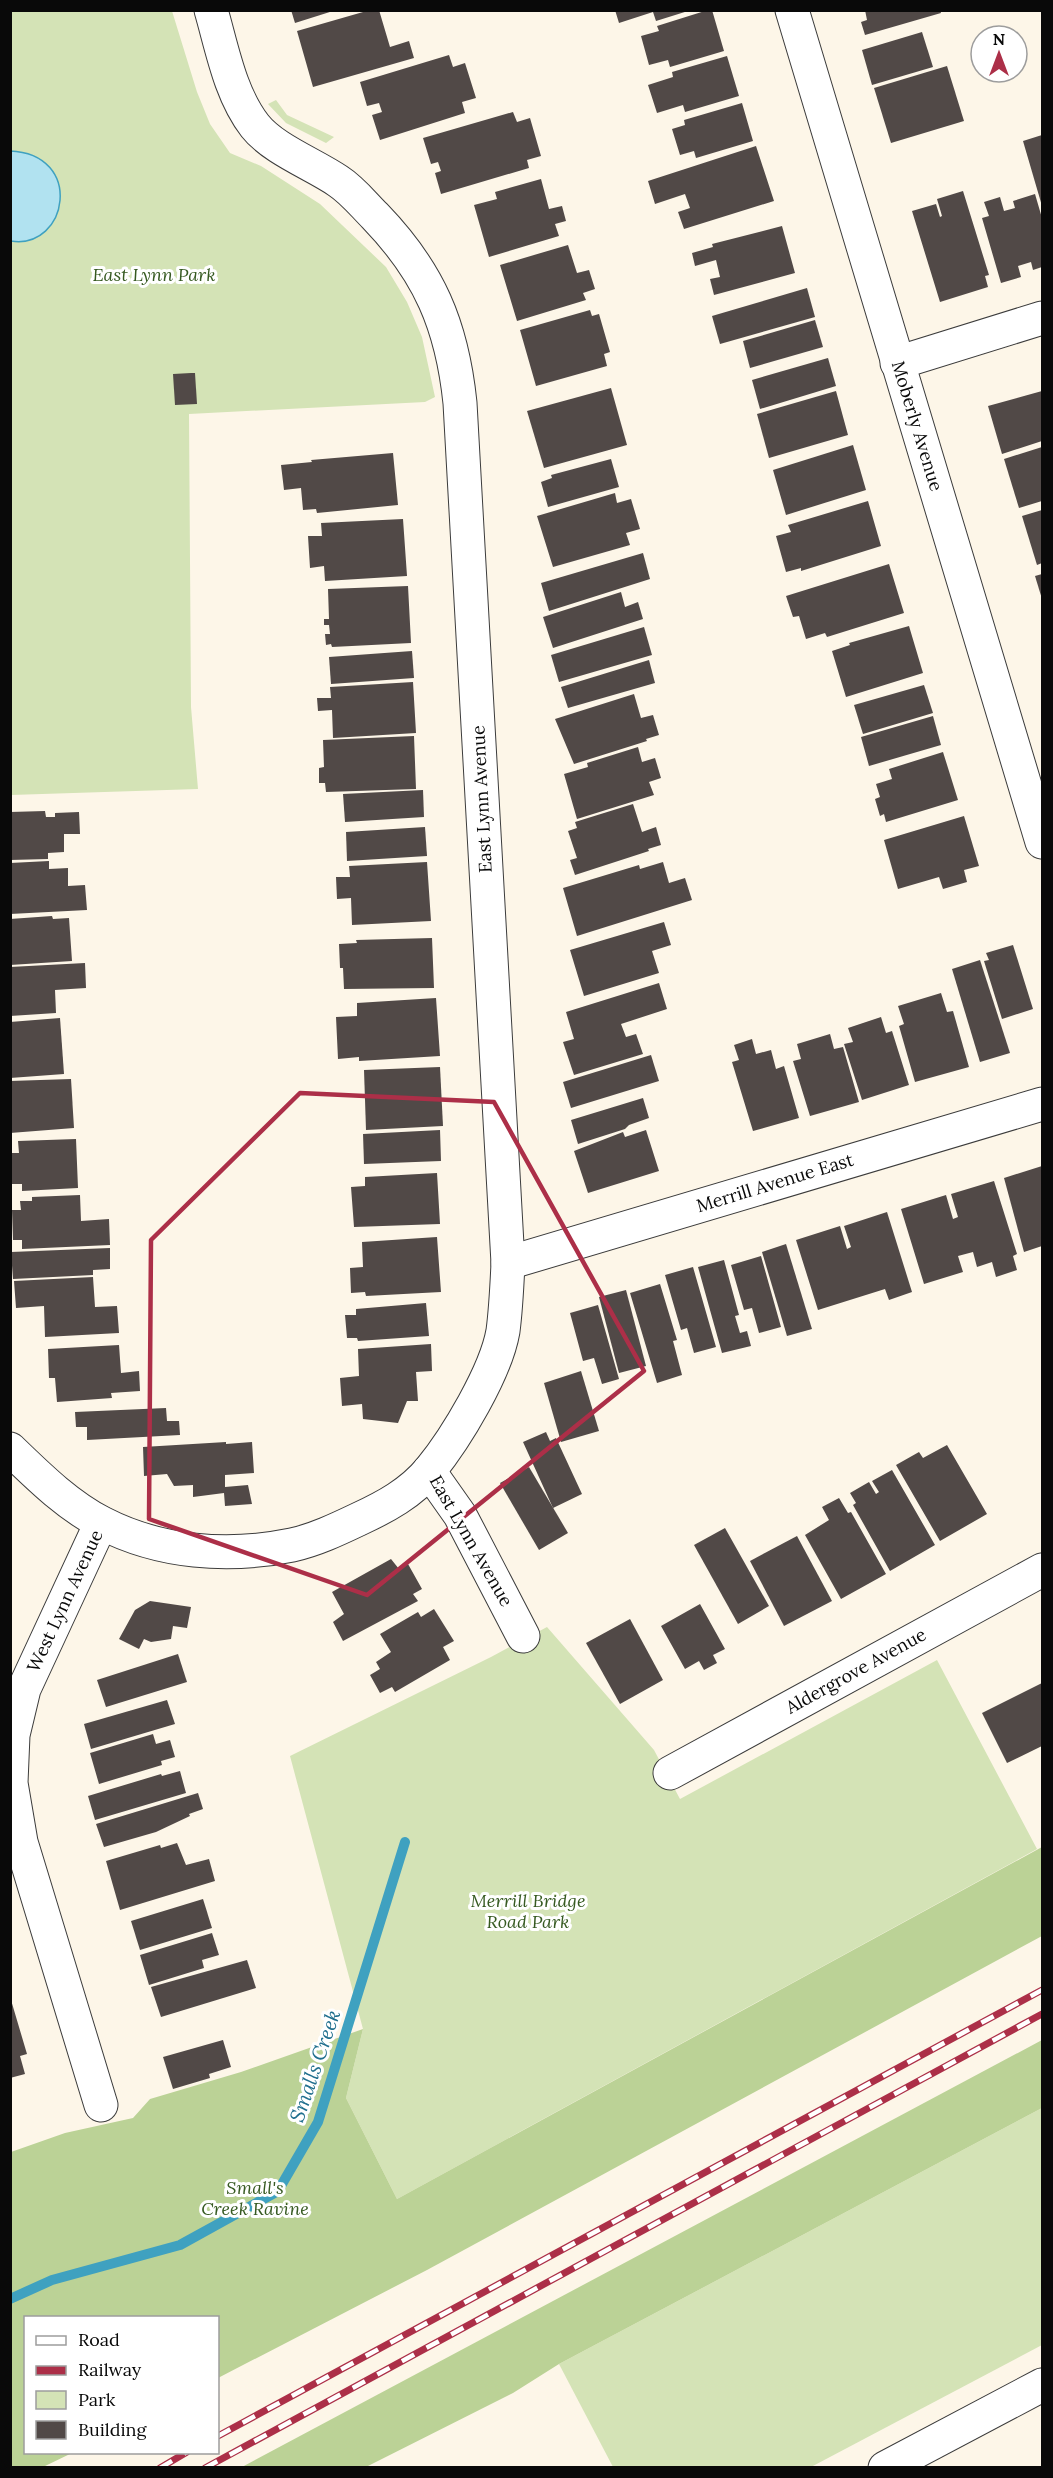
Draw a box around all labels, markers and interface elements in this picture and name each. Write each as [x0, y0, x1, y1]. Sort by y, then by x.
north arrow [969, 24, 1029, 84]
text: N [993, 29, 1005, 49]
park label: East Lynn Park [92, 263, 216, 286]
street label: Moberly Avenue [887, 358, 948, 494]
street label: East Lynn Avenue [466, 724, 497, 873]
street label: Merrill Avenue East [694, 1148, 856, 1217]
street label: East Lynn Avenue [425, 1471, 518, 1611]
street label: West Lynn Avenue [22, 1526, 108, 1676]
street label: Aldergrove Avenue [781, 1622, 930, 1719]
park label: Merrill Bridge Road Park [470, 1889, 586, 1933]
water label: Smalls Creek [284, 2006, 345, 2125]
park label: Small's Creek Ravine [201, 2176, 309, 2220]
legend [24, 2316, 219, 2454]
text: Road [78, 2328, 120, 2351]
text: Railway [78, 2358, 142, 2381]
text: Park [78, 2388, 116, 2411]
text: Building [78, 2418, 148, 2441]

